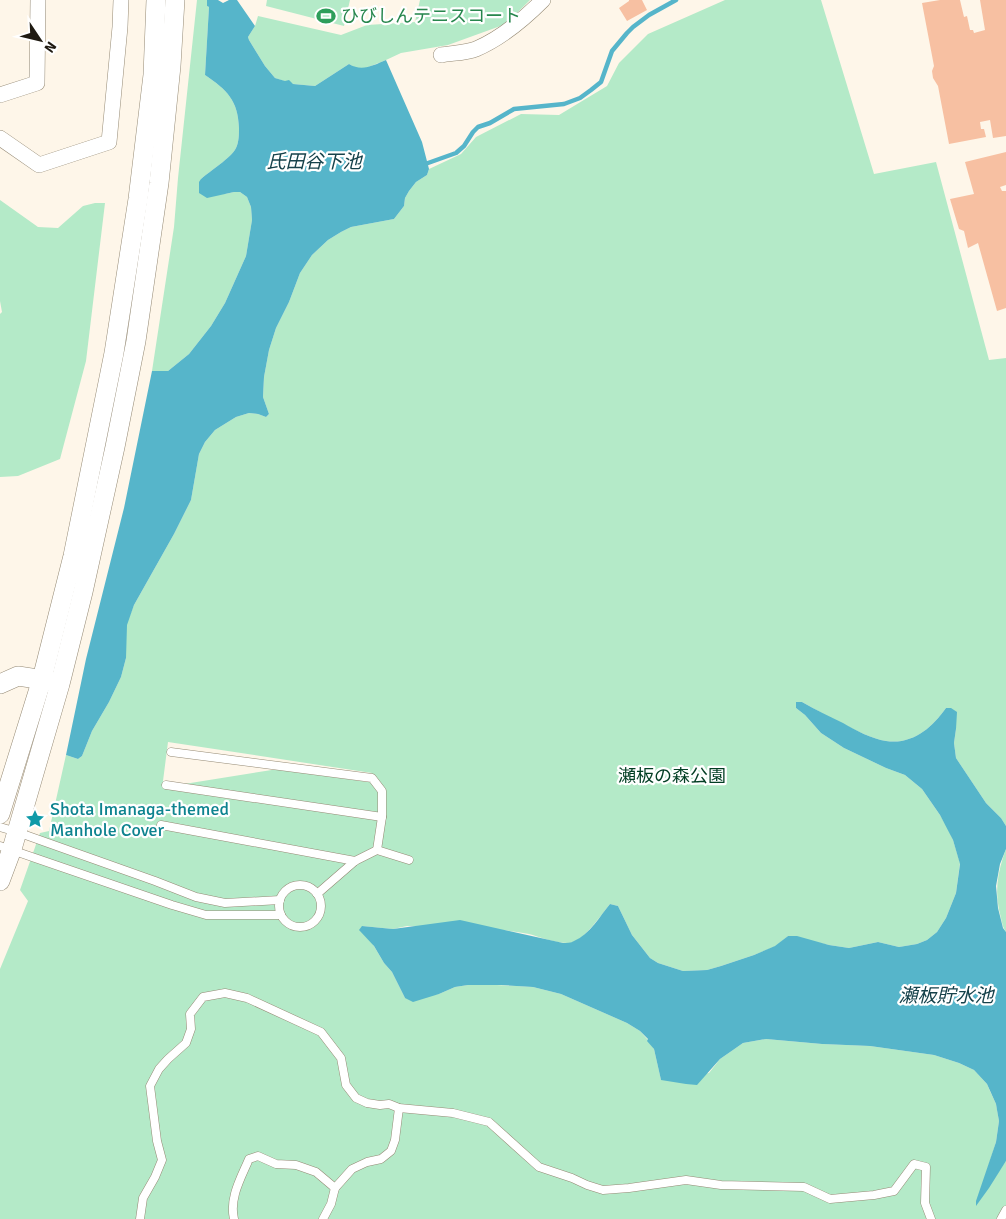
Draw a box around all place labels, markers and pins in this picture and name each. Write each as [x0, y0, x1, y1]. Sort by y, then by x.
sports icon: ひびしんテニスコート [315, 5, 337, 27]
place label: ひびしんテニスコート [341, 5, 521, 27]
place label: Shota Imanaga-themed Manhole Cover [50, 798, 229, 841]
place icon: Shota Imanaga-themed Manhole Cover [24, 808, 46, 830]

